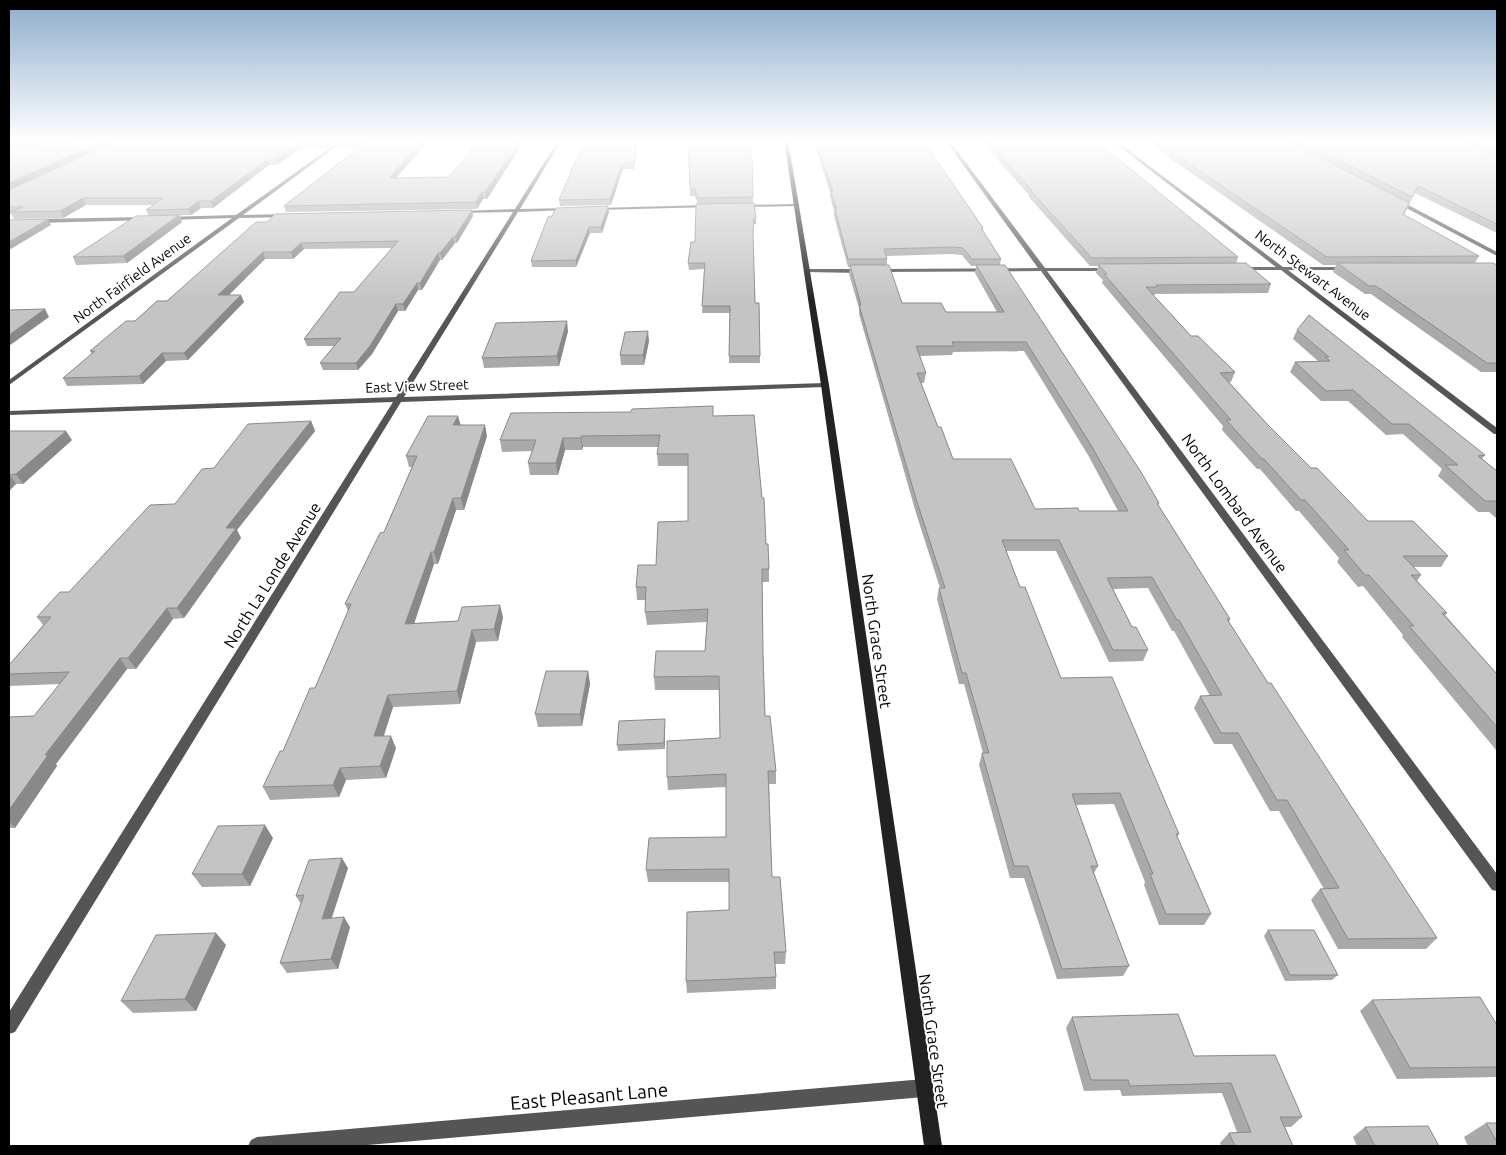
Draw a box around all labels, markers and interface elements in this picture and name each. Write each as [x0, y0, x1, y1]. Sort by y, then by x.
street label: North Stewart Avenue [1252, 226, 1374, 324]
street label: North Fairfield Avenue [70, 230, 194, 326]
street label: East View Street [365, 376, 469, 396]
street label: North Lombard Avenue [1178, 430, 1292, 576]
street label: North La Londe Avenue [220, 499, 324, 651]
street label: North Grace Street [859, 573, 895, 710]
street label: North Grace Street [916, 973, 952, 1110]
street label: East Pleasant Lane [509, 1078, 669, 1114]

